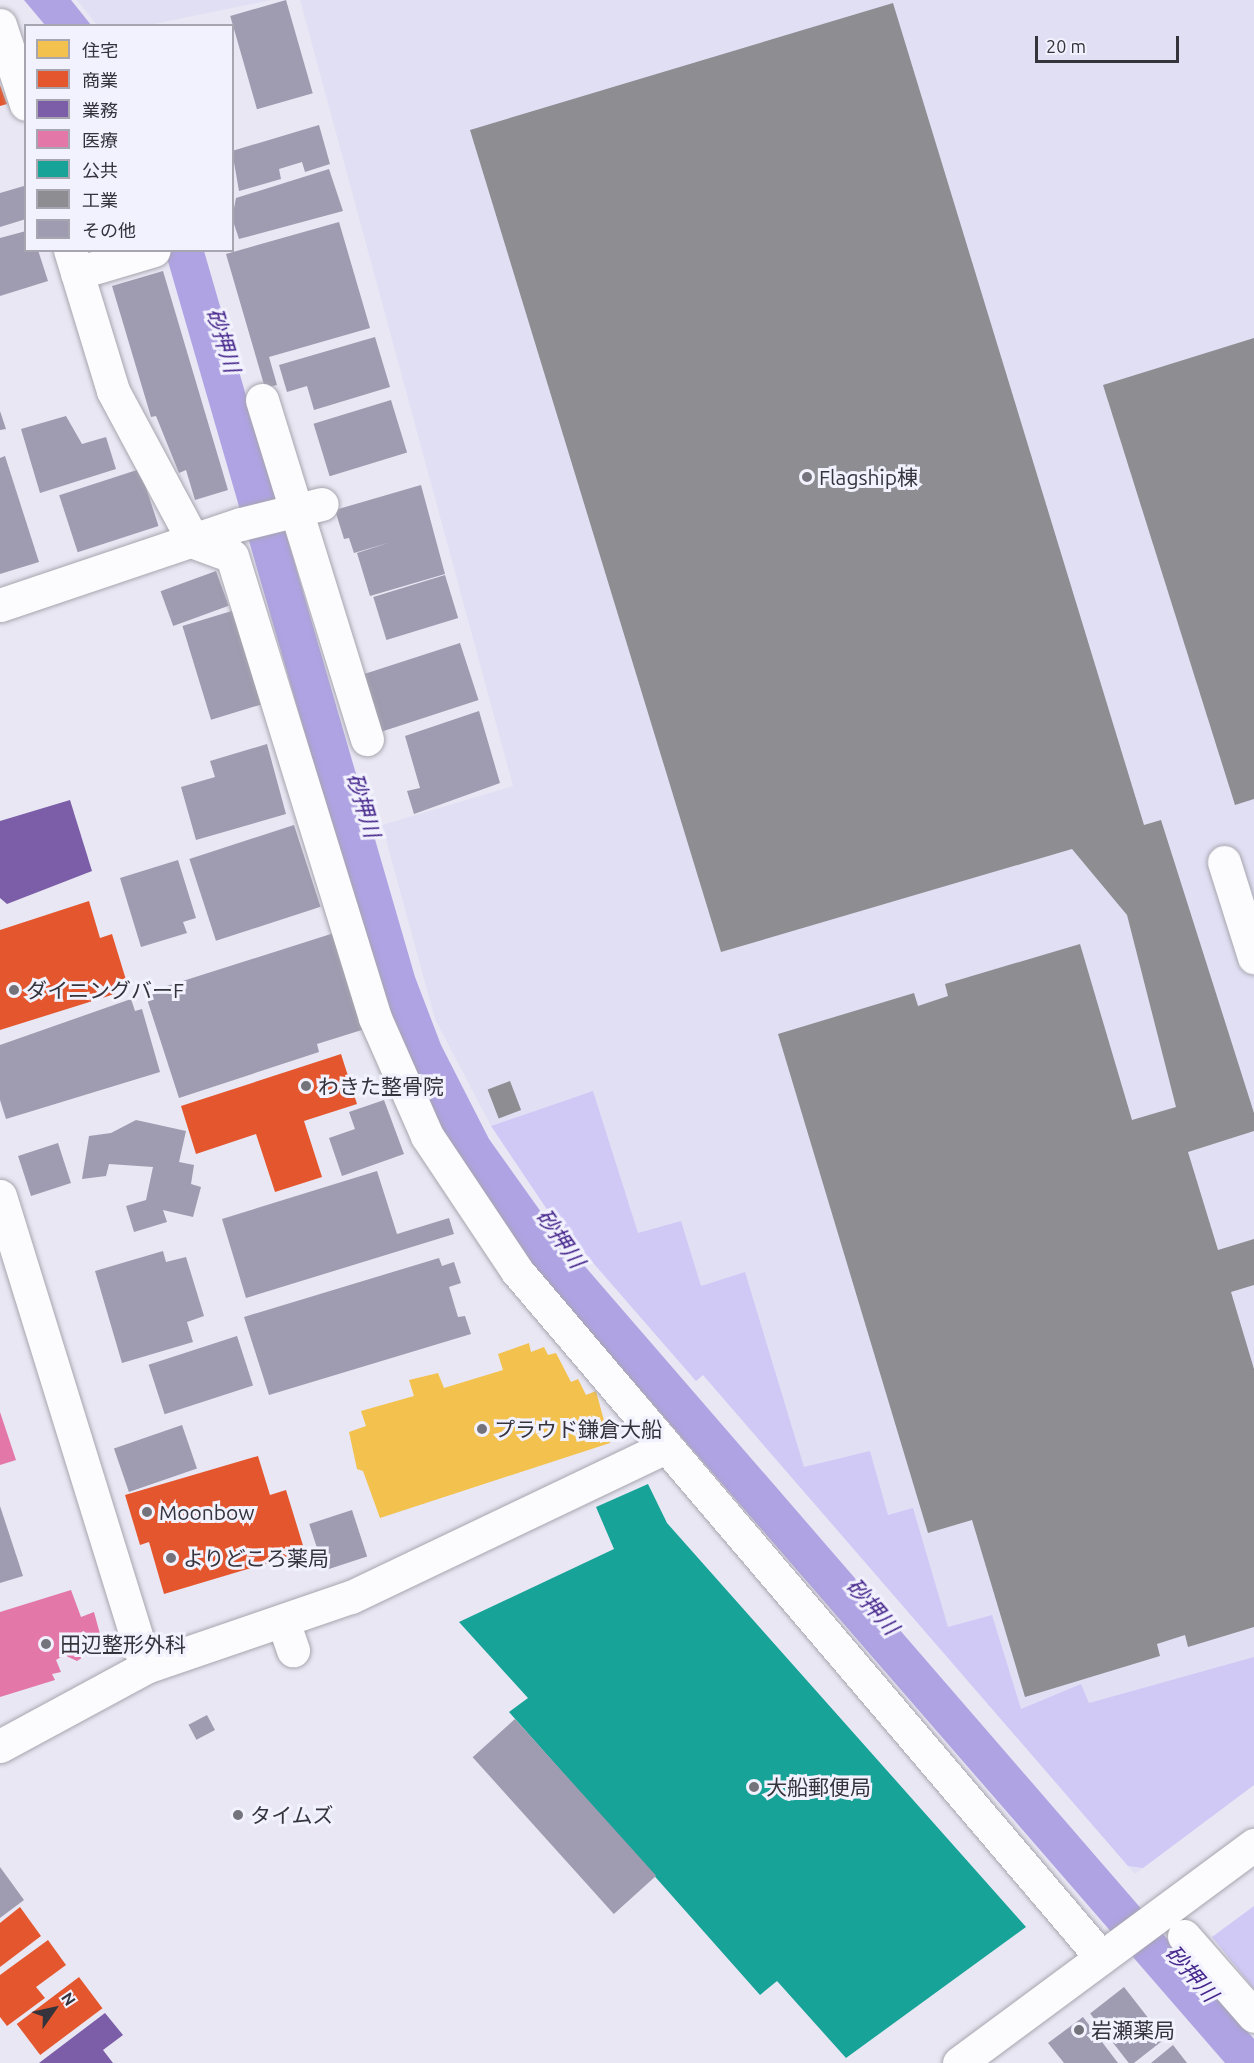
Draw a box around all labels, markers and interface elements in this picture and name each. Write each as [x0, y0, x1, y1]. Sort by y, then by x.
legend [24, 24, 234, 252]
scale bar [1038, 24, 1182, 62]
text: 20 m [1046, 36, 1086, 56]
text: 住宅 [82, 40, 118, 60]
text: 商業 [82, 70, 118, 90]
text: 業務 [82, 100, 118, 120]
text: 医療 [82, 130, 118, 150]
text: 公共 [82, 160, 118, 180]
text: 工業 [82, 190, 118, 210]
text: その他 [82, 220, 136, 240]
water label: 砂押川 [202, 305, 246, 375]
place label: Flagship棟 [819, 464, 918, 490]
marker: Flagship棟 [800, 470, 814, 484]
water label: 砂押川 [342, 770, 386, 840]
place label: ダイニングバーF [26, 977, 184, 1003]
marker: ダイニングバーF [7, 983, 21, 997]
place label: わきた整骨院 [318, 1073, 444, 1099]
marker: わきた整骨院 [299, 1079, 313, 1093]
water label: 砂押川 [531, 1203, 591, 1273]
place label: プラウド鎌倉大船 [494, 1416, 662, 1442]
marker: プラウド鎌倉大船 [475, 1422, 489, 1436]
place label: Moonbow [159, 1499, 255, 1525]
marker: Moonbow [140, 1505, 154, 1519]
place label: よりどころ薬局 [183, 1545, 330, 1571]
marker: よりどころ薬局 [164, 1551, 178, 1565]
water label: 砂押川 [841, 1572, 905, 1640]
place label: 田辺整形外科 [60, 1631, 186, 1657]
marker: 田辺整形外科 [37, 1635, 55, 1653]
place label: 大船郵便局 [766, 1774, 871, 1800]
marker: 大船郵便局 [747, 1780, 761, 1794]
place label: タイムズ [250, 1802, 334, 1828]
marker: タイムズ [231, 1808, 245, 1822]
water label: 砂押川 [1160, 1939, 1224, 2007]
north arrow [24, 1979, 84, 2039]
text: N [58, 1989, 80, 2009]
place label: 岩瀬薬局 [1091, 2017, 1175, 2043]
marker: 岩瀬薬局 [1072, 2023, 1086, 2037]

